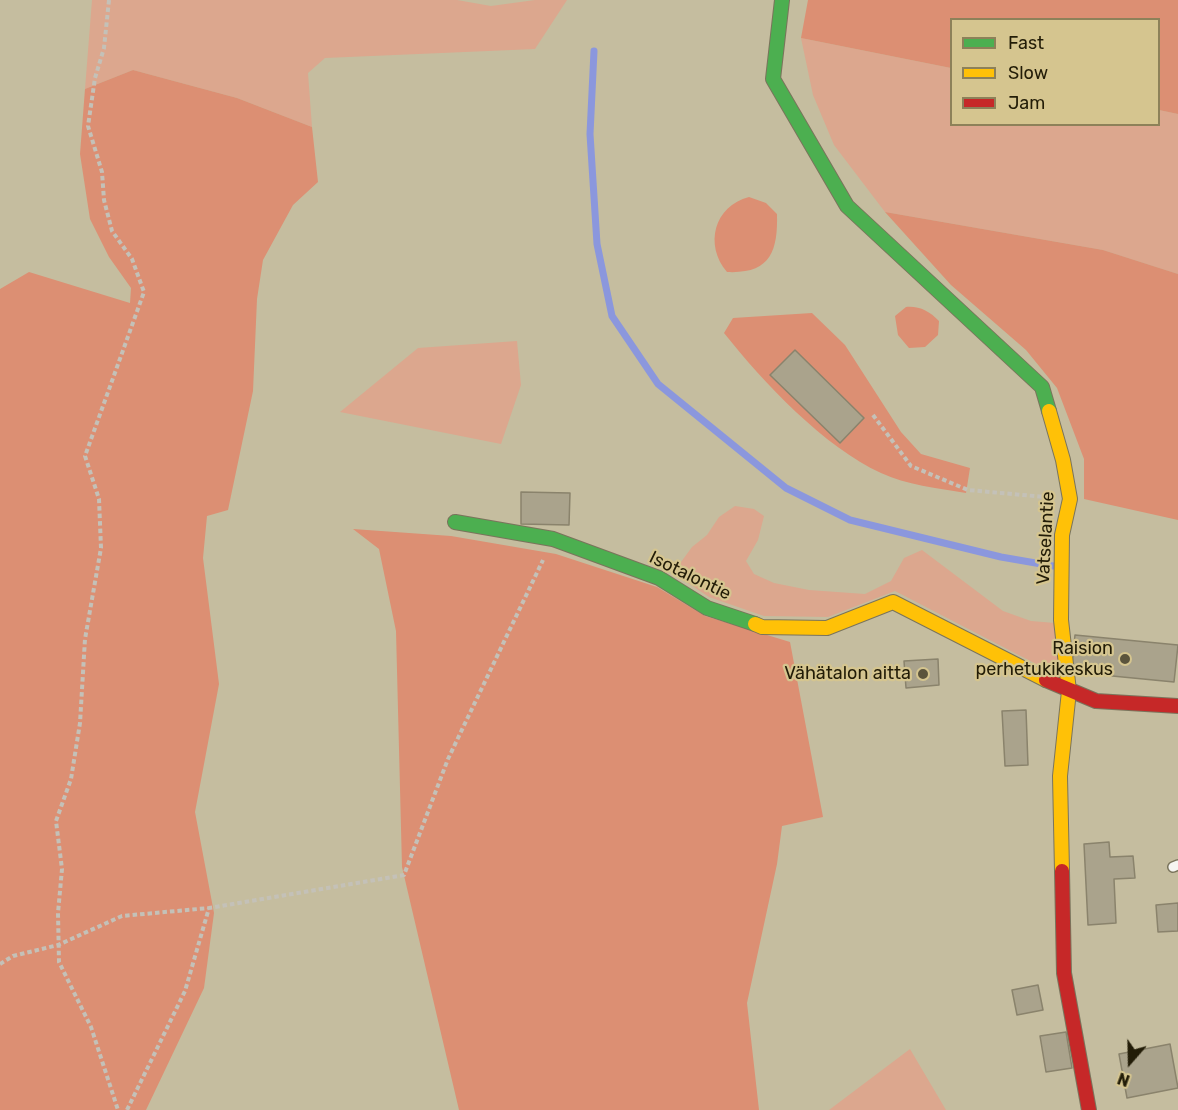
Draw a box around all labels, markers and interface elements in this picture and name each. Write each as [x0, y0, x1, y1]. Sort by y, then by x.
legend [950, 18, 1160, 126]
text: Fast [1008, 32, 1044, 54]
text: Slow [1008, 62, 1048, 84]
text: Jam [1008, 92, 1045, 114]
street label: Vatselantie [1033, 491, 1059, 585]
street label: Isotalontie [646, 547, 734, 605]
place label: Raision perhetukikeskus [975, 638, 1113, 680]
marker: Raision perhetukikeskus [1118, 652, 1132, 666]
place label: Vähätalon aitta [784, 663, 911, 685]
marker: Vähätalon aitta [916, 667, 930, 681]
north arrow [1100, 1032, 1160, 1092]
text: N [1115, 1068, 1132, 1090]

